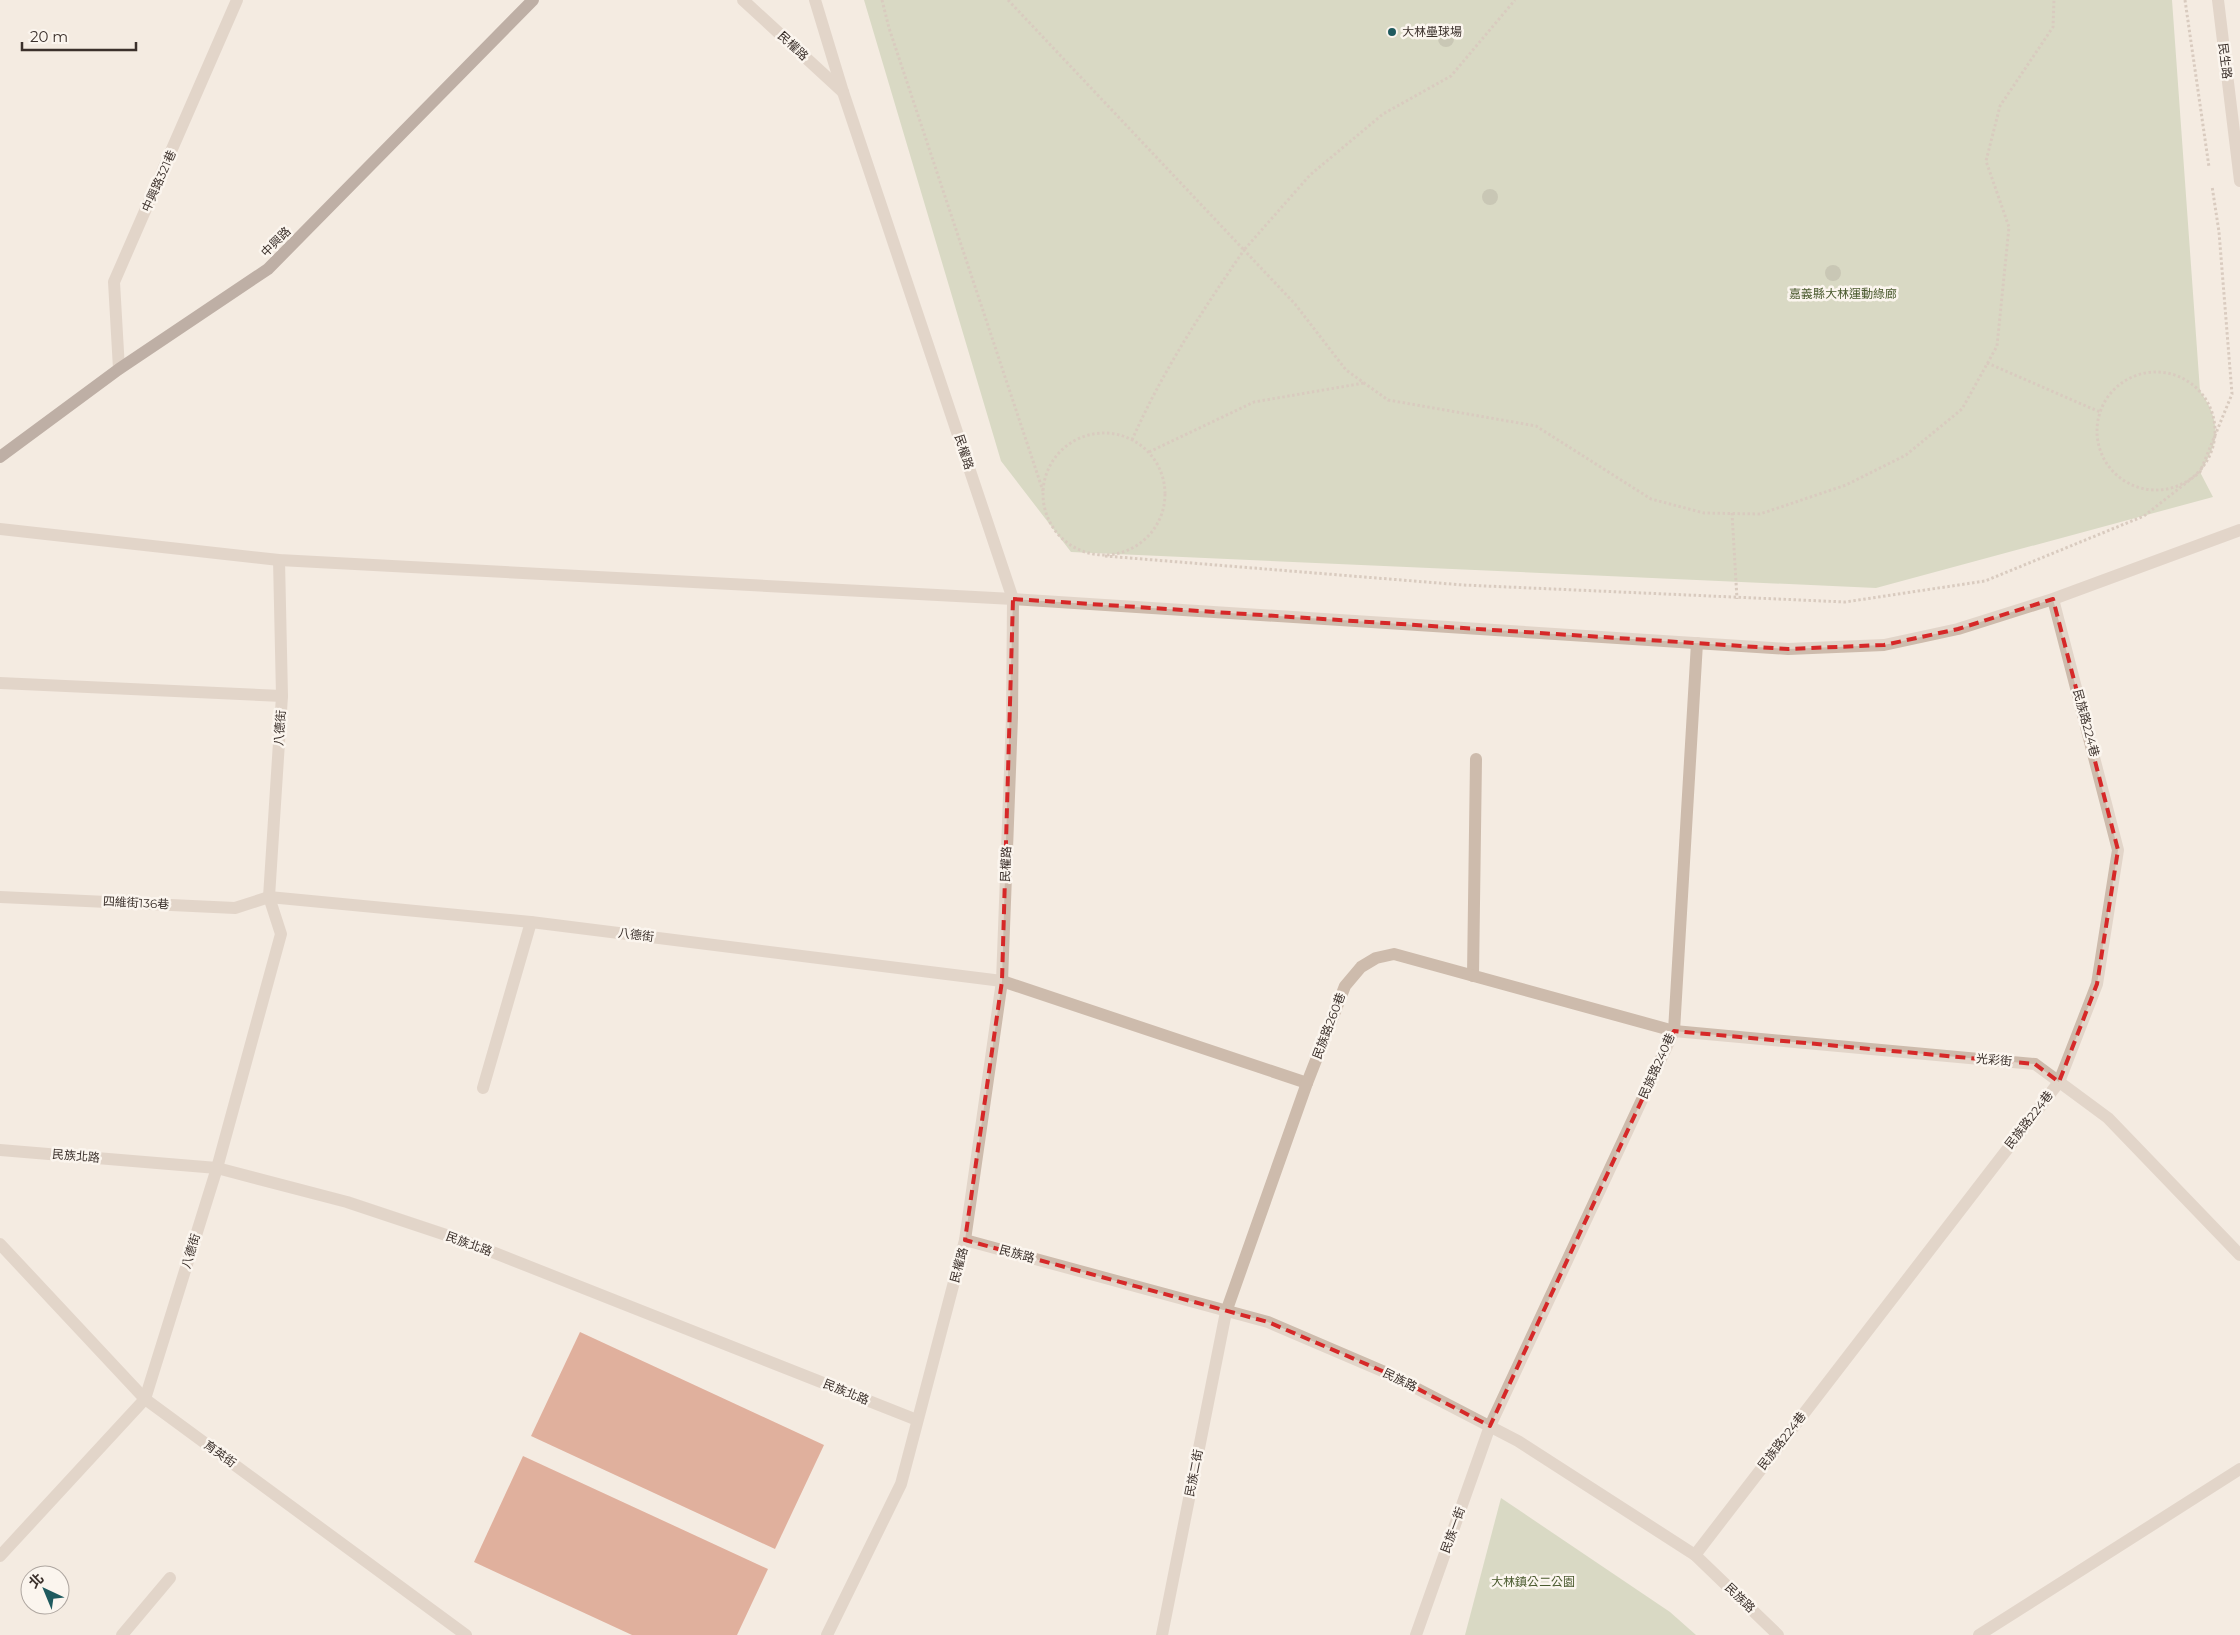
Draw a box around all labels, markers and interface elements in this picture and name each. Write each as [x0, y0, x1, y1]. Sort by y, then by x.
scale bar [22, 20, 136, 52]
place label: 大林壘球場 [1402, 24, 1462, 39]
marker: 大林壘球場 [1386, 26, 1398, 38]
text: 20 m [30, 27, 68, 46]
street label: 民權路 [775, 28, 812, 63]
street label: 民生路 [2216, 42, 2235, 80]
street label: 中興路321巷 [138, 148, 179, 214]
street label: 中興路 [258, 224, 294, 260]
park label: 嘉義縣大林運動綠廊 [1789, 286, 1897, 301]
street label: 民權路 [952, 432, 977, 471]
street label: 民族路224巷 [2070, 687, 2103, 758]
street label: 八德街 [271, 709, 288, 746]
street label: 民權路 [997, 846, 1014, 882]
street label: 四維街136巷 [102, 893, 170, 912]
street label: 八德街 [617, 925, 655, 944]
street label: 民族路260巷 [1309, 990, 1348, 1061]
street label: 民族路240巷 [1635, 1031, 1678, 1101]
street label: 光彩街 [1975, 1050, 2013, 1069]
street label: 民族路224巷 [2001, 1088, 2056, 1152]
street label: 民族北路 [51, 1146, 101, 1165]
street label: 民族北路 [444, 1228, 494, 1259]
street label: 八德街 [178, 1231, 203, 1270]
street label: 民族路 [998, 1242, 1036, 1265]
street label: 民權路 [947, 1246, 970, 1284]
street label: 民族路 [1381, 1365, 1420, 1394]
street label: 民族北路 [821, 1376, 871, 1407]
street label: 民族路224巷 [1754, 1409, 1809, 1473]
street label: 育英街 [201, 1437, 239, 1470]
street label: 民族二街 [1182, 1448, 1205, 1498]
street label: 民族一街 [1437, 1505, 1468, 1555]
north arrow [20, 1565, 70, 1615]
text: 北 [25, 1569, 47, 1592]
park label: 大林鎮公二公園 [1491, 1574, 1575, 1589]
street label: 民族路 [1722, 1580, 1759, 1616]

